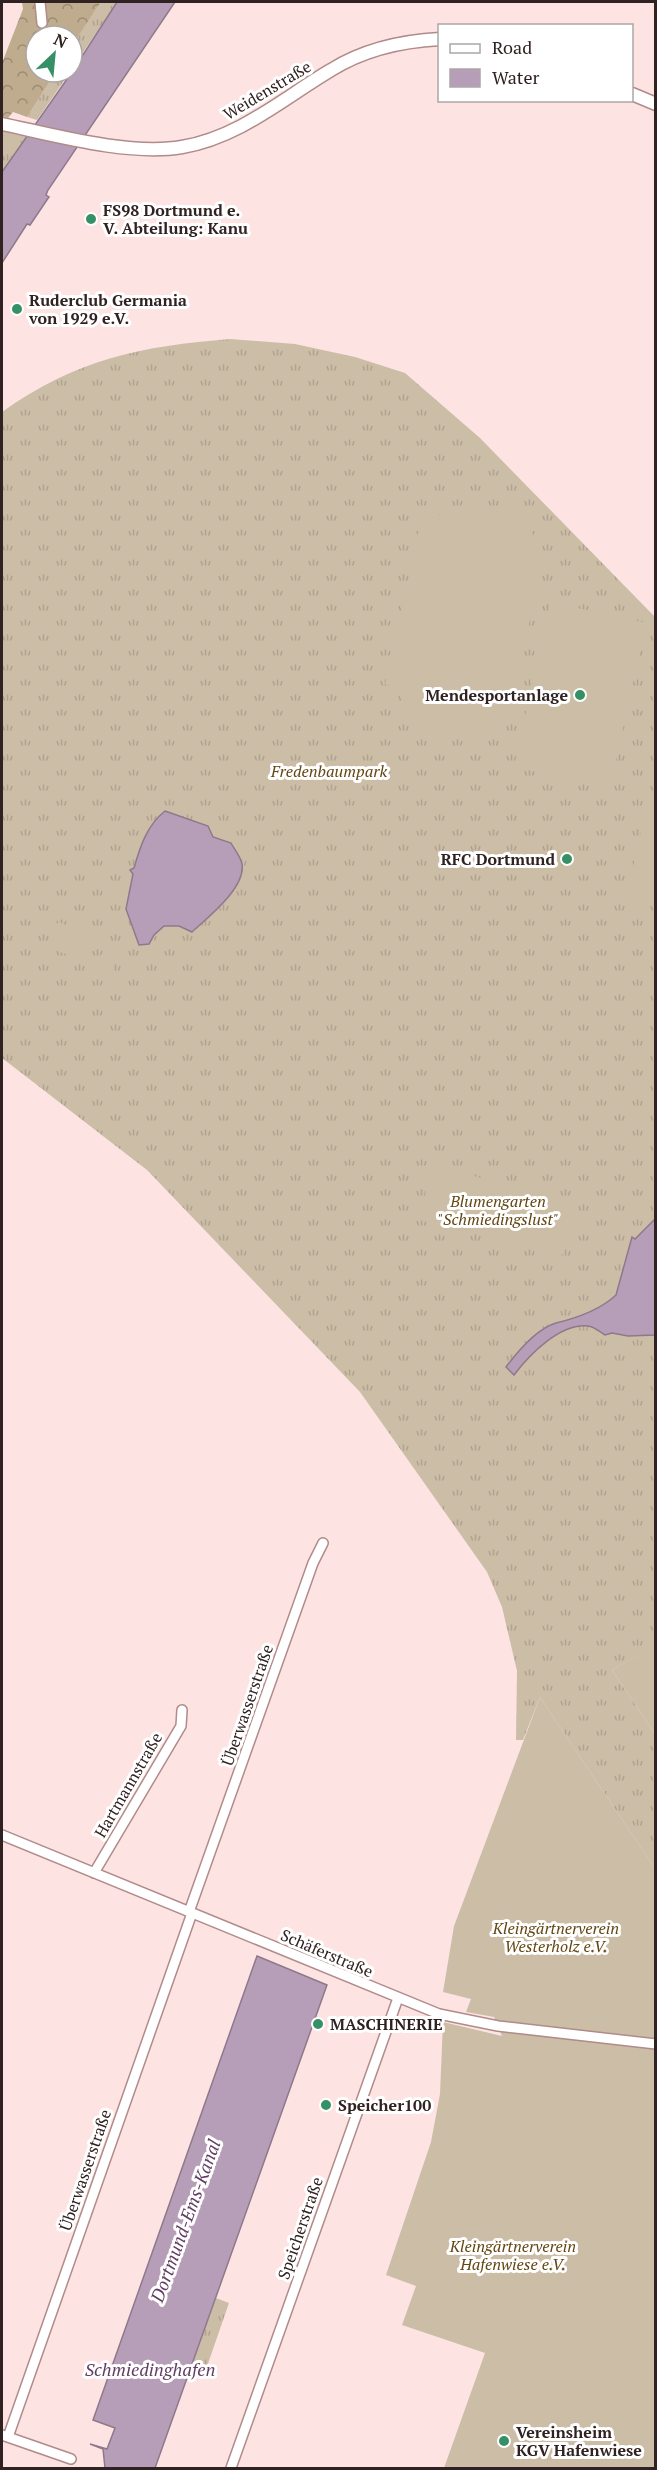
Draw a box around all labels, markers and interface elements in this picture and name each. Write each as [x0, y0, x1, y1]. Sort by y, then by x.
north arrow [24, 24, 84, 84]
legend [438, 24, 633, 102]
text: N [50, 28, 71, 53]
text: Road [492, 35, 532, 59]
street label: Weidenstraße [219, 55, 315, 125]
text: Water [492, 65, 539, 89]
place label: FS98 Dortmund e. V. Abteilung: Kanu [103, 199, 248, 239]
marker: FS98 Dortmund e. V. Abteilung: Kanu [84, 212, 98, 226]
place label: Ruderclub Germania von 1929 e.V. [28, 289, 187, 329]
marker: Ruderclub Germania von 1929 e.V. [10, 302, 24, 316]
place label: Mendesportanlage [425, 684, 568, 706]
marker: Mendesportanlage [573, 688, 587, 702]
park label: Fredenbaumpark [270, 760, 387, 782]
place label: RFC Dortmund [441, 848, 555, 870]
marker: RFC Dortmund [560, 852, 574, 866]
park label: Blumengarten "Schmiedingslust" [438, 1190, 558, 1230]
street label: Überwasserstraße [216, 1641, 278, 1769]
street label: Hartmannstraße [89, 1728, 167, 1842]
park label: Kleingärtnerverein Westerholz e.V. [492, 1917, 619, 1957]
street label: Schäferstraße [277, 1924, 377, 1982]
place label: MASCHINERIE [330, 2013, 443, 2035]
marker: MASCHINERIE [311, 2017, 325, 2031]
place label: Speicher100 [338, 2094, 431, 2116]
marker: Speicher100 [319, 2098, 333, 2112]
street label: Überwasserstraße [54, 2106, 116, 2234]
water label: Dortmund-Ems-Kanal [144, 2136, 226, 2306]
street label: Speicherstraße [272, 2174, 328, 2282]
park label: Kleingärtnerverein Hafenwiese e.V. [449, 2235, 576, 2275]
water label: Schmiedinghafen [85, 2357, 215, 2381]
place label: Vereinsheim KGV Hafenwiese [516, 2421, 642, 2461]
marker: Vereinsheim KGV Hafenwiese [497, 2434, 511, 2448]

